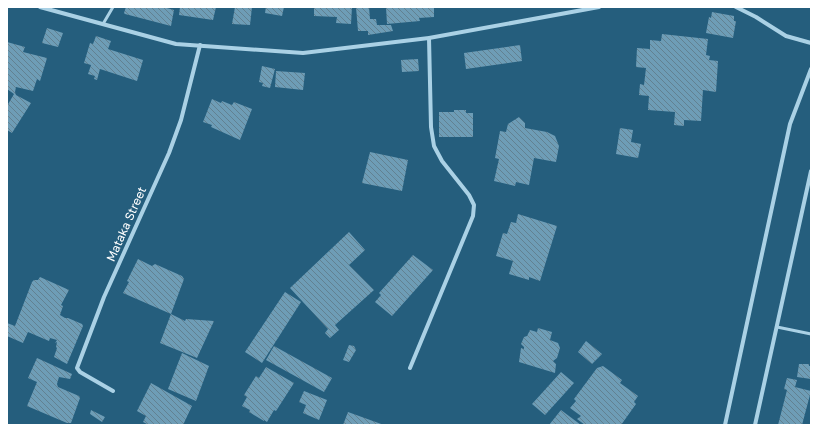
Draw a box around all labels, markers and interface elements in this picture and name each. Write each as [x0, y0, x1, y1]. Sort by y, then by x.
street label: Mataka Street [103, 184, 149, 264]

